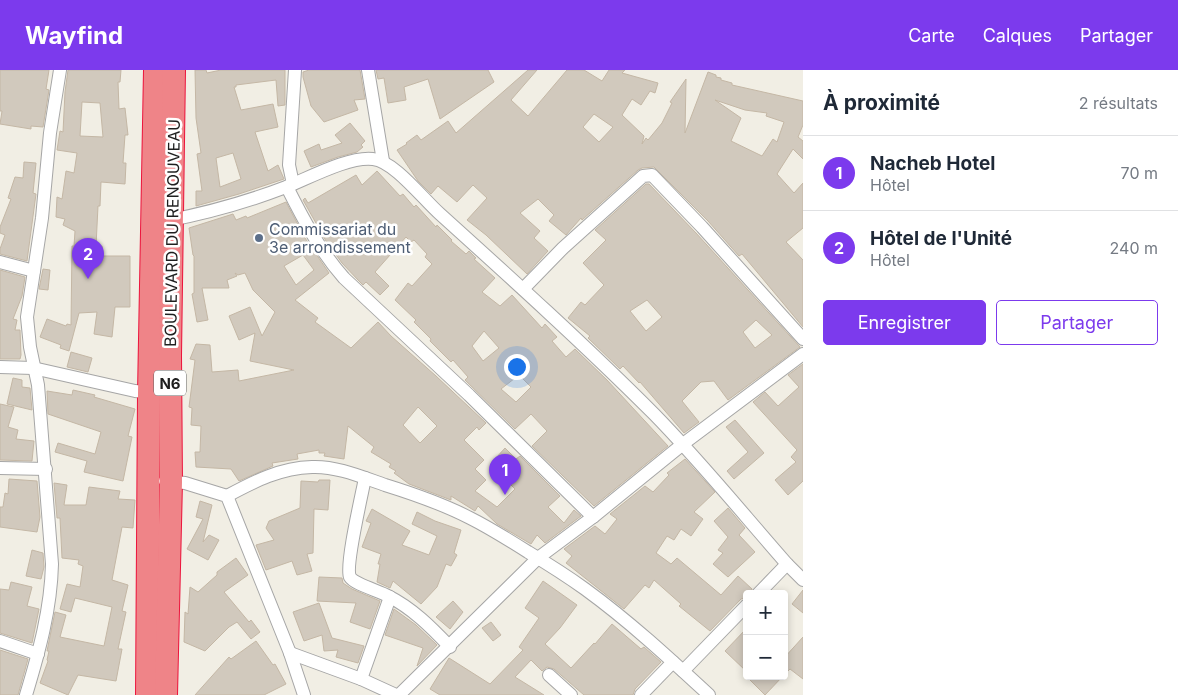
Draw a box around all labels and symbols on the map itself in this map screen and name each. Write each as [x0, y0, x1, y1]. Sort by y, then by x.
street label: BOULEVARD DU RENOUVEAU [160, 119, 184, 347]
place label: Commissariat du 3e arrondissement [269, 219, 411, 257]
marker: Commissariat du 3e arrondissement [253, 232, 265, 244]
pin: 2 [72, 238, 104, 279]
your location [504, 354, 530, 380]
road number: N6 [154, 370, 186, 396]
pin: 1 [489, 454, 521, 495]

